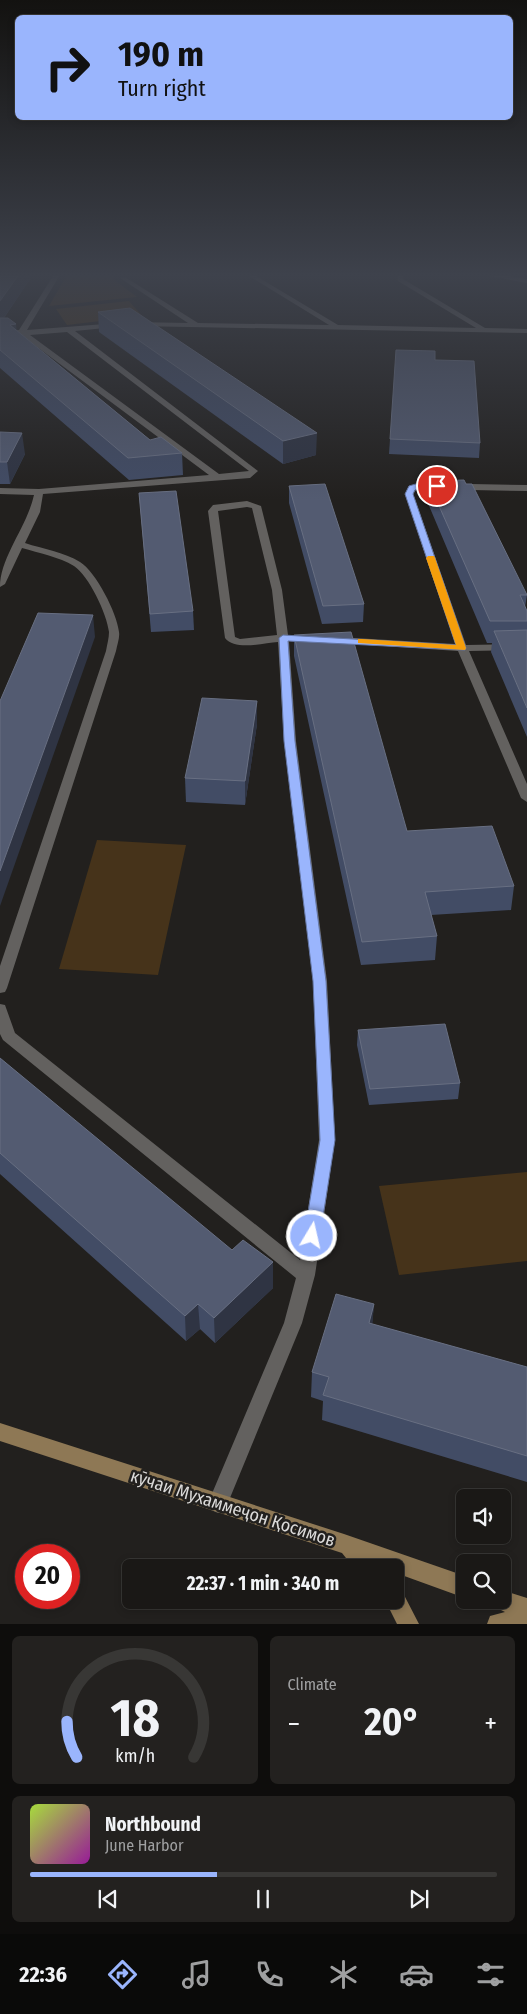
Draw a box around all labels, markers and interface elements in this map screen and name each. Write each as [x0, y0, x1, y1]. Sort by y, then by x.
text: 190 m [118, 33, 204, 75]
icon: right [35, 35, 100, 100]
text: Turn right [118, 75, 206, 102]
pin [416, 465, 458, 507]
icon: arrive [423, 472, 451, 500]
position arrow [285, 1209, 337, 1261]
street label: кӯчаи Мухаммеҷон Қосимов [128, 1464, 338, 1552]
map controls [456, 1489, 511, 1609]
button: sound [456, 1489, 511, 1544]
speed limit sign: 20 [15, 1544, 80, 1609]
button: search [456, 1554, 511, 1609]
text: 22:37 · 1 min · 340 m [187, 1572, 339, 1595]
text: Climate [288, 1675, 337, 1694]
text: 18 [110, 1687, 159, 1750]
text: 20° [364, 1699, 420, 1745]
text: − [288, 1707, 300, 1740]
text: + [484, 1707, 497, 1740]
text: km/h [115, 1745, 155, 1767]
text: Northbound [105, 1813, 201, 1836]
text: June Harbor [105, 1836, 183, 1855]
icon: previous [94, 1885, 122, 1913]
icon: pause [249, 1885, 277, 1913]
icon: next [405, 1885, 433, 1913]
icon: directions [105, 1957, 140, 1992]
icon: music [179, 1957, 214, 1992]
icon: phone [252, 1957, 287, 1992]
icon: climate [326, 1957, 361, 1992]
icon: car [399, 1957, 434, 1992]
icon: filters [473, 1957, 508, 1992]
text: 22:36 [19, 1961, 67, 1988]

